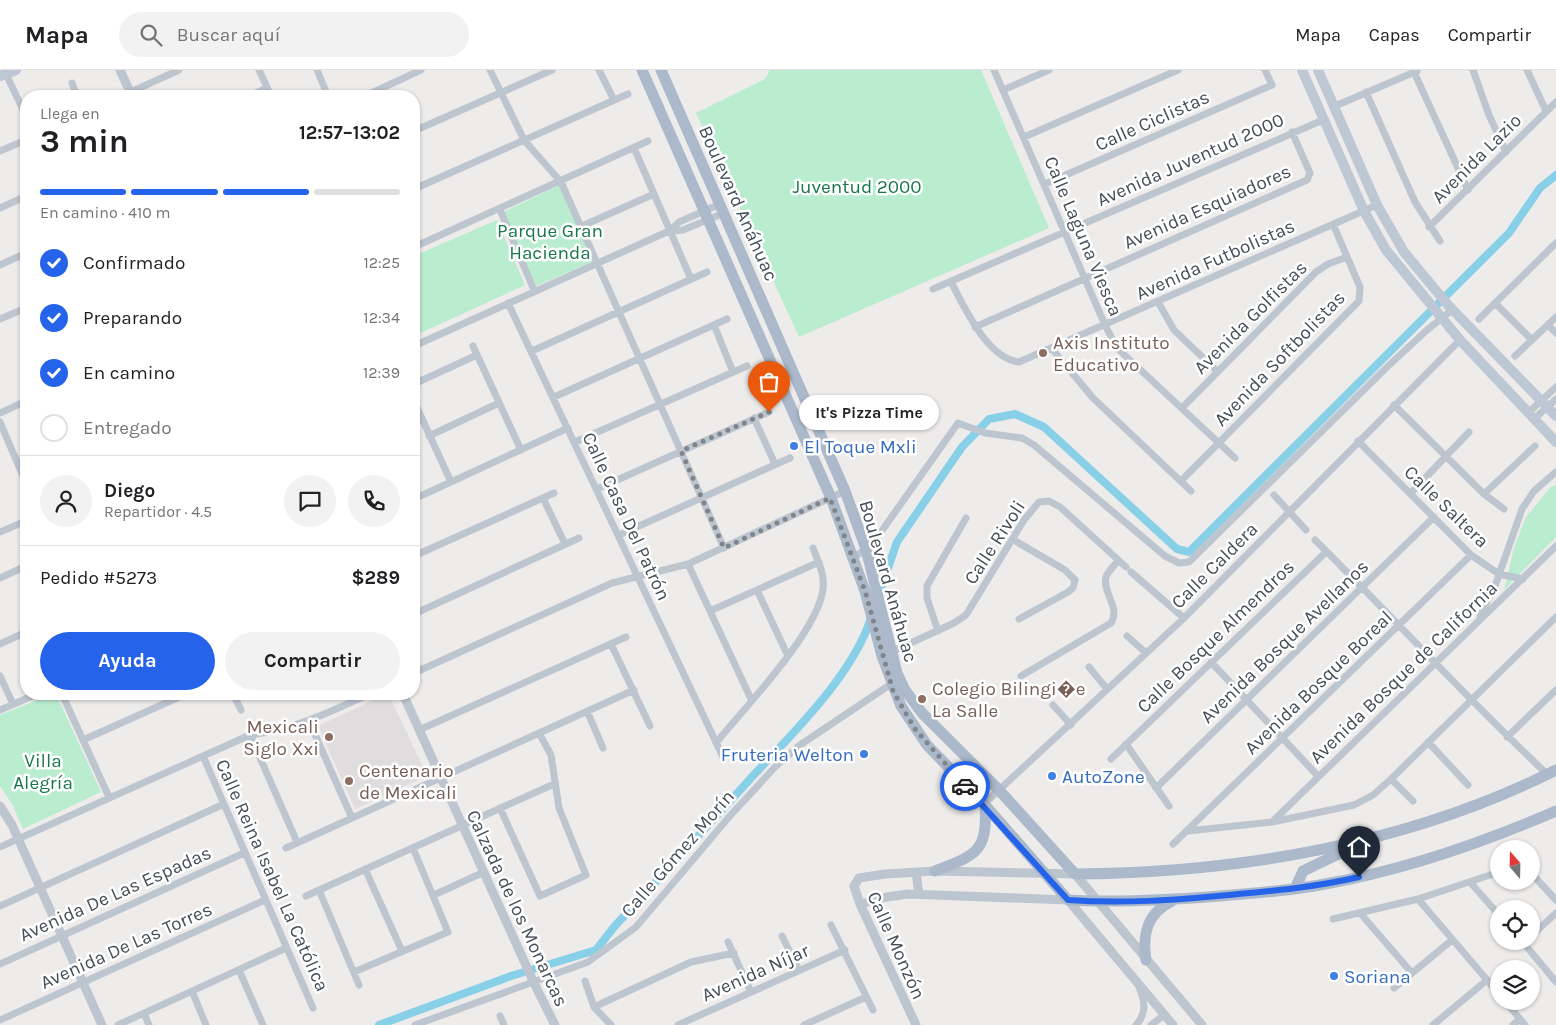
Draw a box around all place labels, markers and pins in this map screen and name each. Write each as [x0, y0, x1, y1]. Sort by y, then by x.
place label: Axis Instituto Educativo [1053, 332, 1170, 376]
marker: Axis Instituto Educativo [1037, 347, 1049, 359]
pin [748, 361, 790, 412]
callout: It's Pizza Time [799, 394, 939, 430]
place label: El Toque Mxli [804, 436, 917, 458]
marker: El Toque Mxli [788, 440, 800, 452]
place label: Colegio Bilingi�e La Salle [932, 678, 1085, 722]
marker: Colegio Bilingi�e La Salle [916, 693, 928, 705]
place label: Mexicali Siglo Xxi [243, 716, 319, 760]
marker: Mexicali Siglo Xxi [323, 731, 335, 743]
place label: Fruteria Welton [721, 744, 854, 766]
marker: Fruteria Welton [858, 748, 870, 760]
place label: Centenario de Mexicali [359, 760, 457, 804]
place label: AutoZone [1062, 766, 1145, 788]
marker: AutoZone [1046, 770, 1058, 782]
marker: Centenario de Mexicali [343, 775, 355, 787]
pin [1338, 826, 1380, 877]
place label: Soriana [1344, 966, 1411, 988]
marker: Soriana [1328, 970, 1340, 982]

